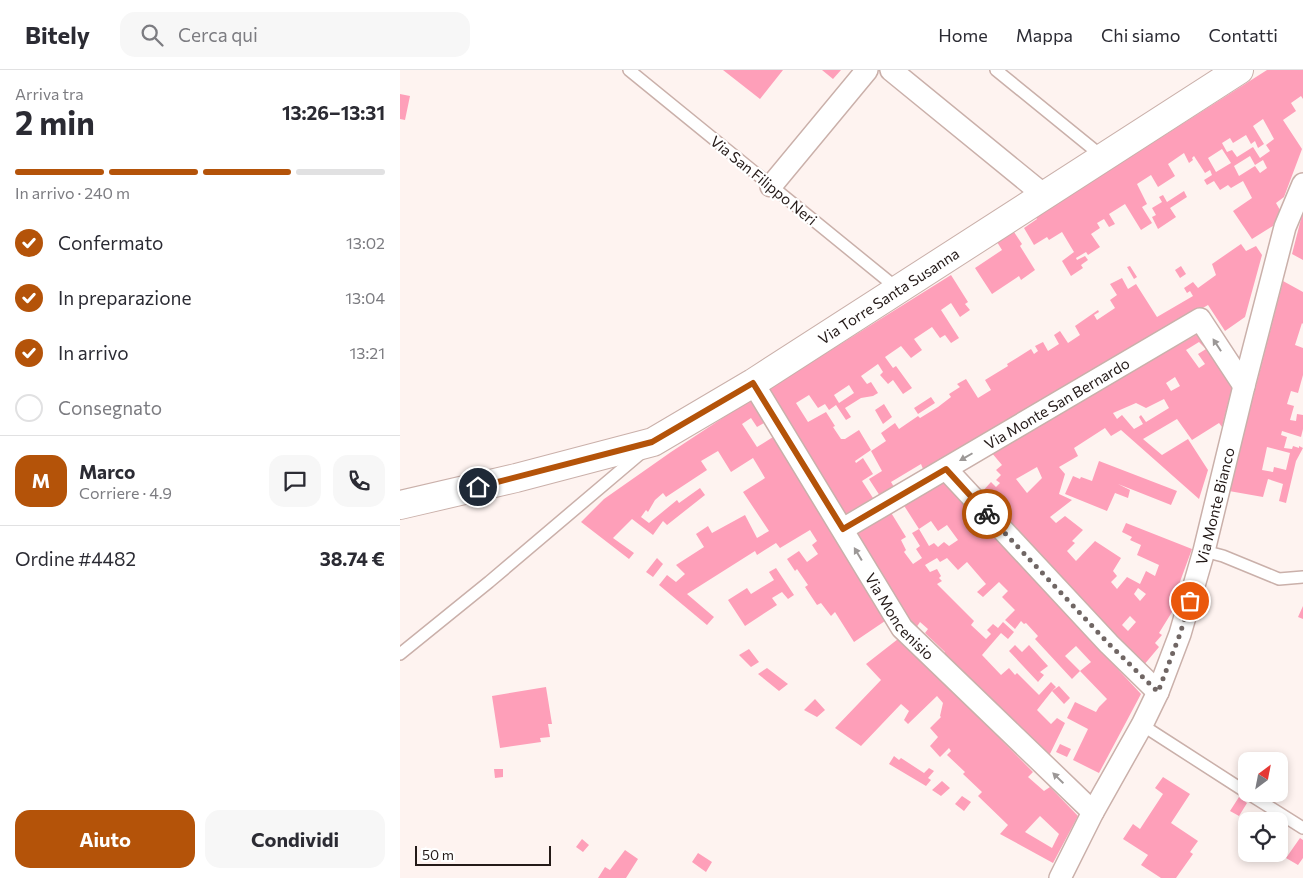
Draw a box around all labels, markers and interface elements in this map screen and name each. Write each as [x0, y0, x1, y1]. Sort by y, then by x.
search box [120, 12, 470, 57]
text: Bitely [25, 20, 90, 49]
icon: search [138, 21, 166, 49]
text: Cerca qui [178, 23, 258, 46]
text: Home [938, 24, 988, 46]
text: Mappa [1016, 24, 1073, 46]
text: Chi siamo [1101, 24, 1180, 46]
text: Contatti [1208, 24, 1278, 46]
text: Arriva tra [15, 84, 84, 103]
text: 13:26–13:31 [282, 101, 385, 124]
text: 2 min [15, 102, 95, 142]
street label: Via San Filippo Neri [707, 132, 821, 228]
text: In arrivo · 240 m [15, 183, 130, 202]
icon: check [15, 229, 43, 257]
text: Confermato [58, 231, 163, 254]
text: 13:02 [346, 233, 385, 252]
street label: Via Torre Santa Susanna [815, 244, 962, 348]
icon: check [15, 284, 43, 312]
text: In preparazione [58, 286, 191, 309]
text: 13:04 [345, 288, 385, 307]
icon: check [15, 339, 43, 367]
one-way arrow [1212, 339, 1222, 352]
text: In arrivo [58, 341, 129, 364]
text: 13:21 [350, 343, 385, 362]
street label: Via Monte San Bernardo [981, 354, 1133, 453]
text: Consegnato [58, 396, 162, 419]
street label: Via Monte Bianco [1192, 446, 1238, 567]
one-way arrow [960, 453, 973, 462]
button: chat [269, 455, 321, 507]
button: phone [333, 455, 385, 507]
text: Marco [79, 460, 135, 483]
pin [457, 466, 499, 508]
text: M [32, 469, 50, 492]
icon: home [464, 473, 492, 501]
text: Corriere · 4.9 [79, 483, 172, 502]
courier [962, 489, 1012, 539]
icon: bike [973, 500, 1001, 528]
text: Ordine #4482 [15, 547, 136, 570]
text: 38.74 € [320, 547, 385, 570]
one-way arrow [853, 547, 862, 560]
street label: Via Moncenisio [862, 570, 938, 663]
pin [1169, 580, 1211, 622]
icon: bag [1176, 587, 1204, 615]
north arrow [1238, 752, 1288, 802]
map controls [1238, 752, 1288, 862]
one-way arrow [1052, 772, 1064, 784]
button: Aiuto [15, 810, 195, 868]
button: Condividi [205, 810, 385, 868]
button: locate [1238, 812, 1288, 862]
scale bar [415, 843, 551, 866]
text: 50 m [422, 846, 454, 863]

